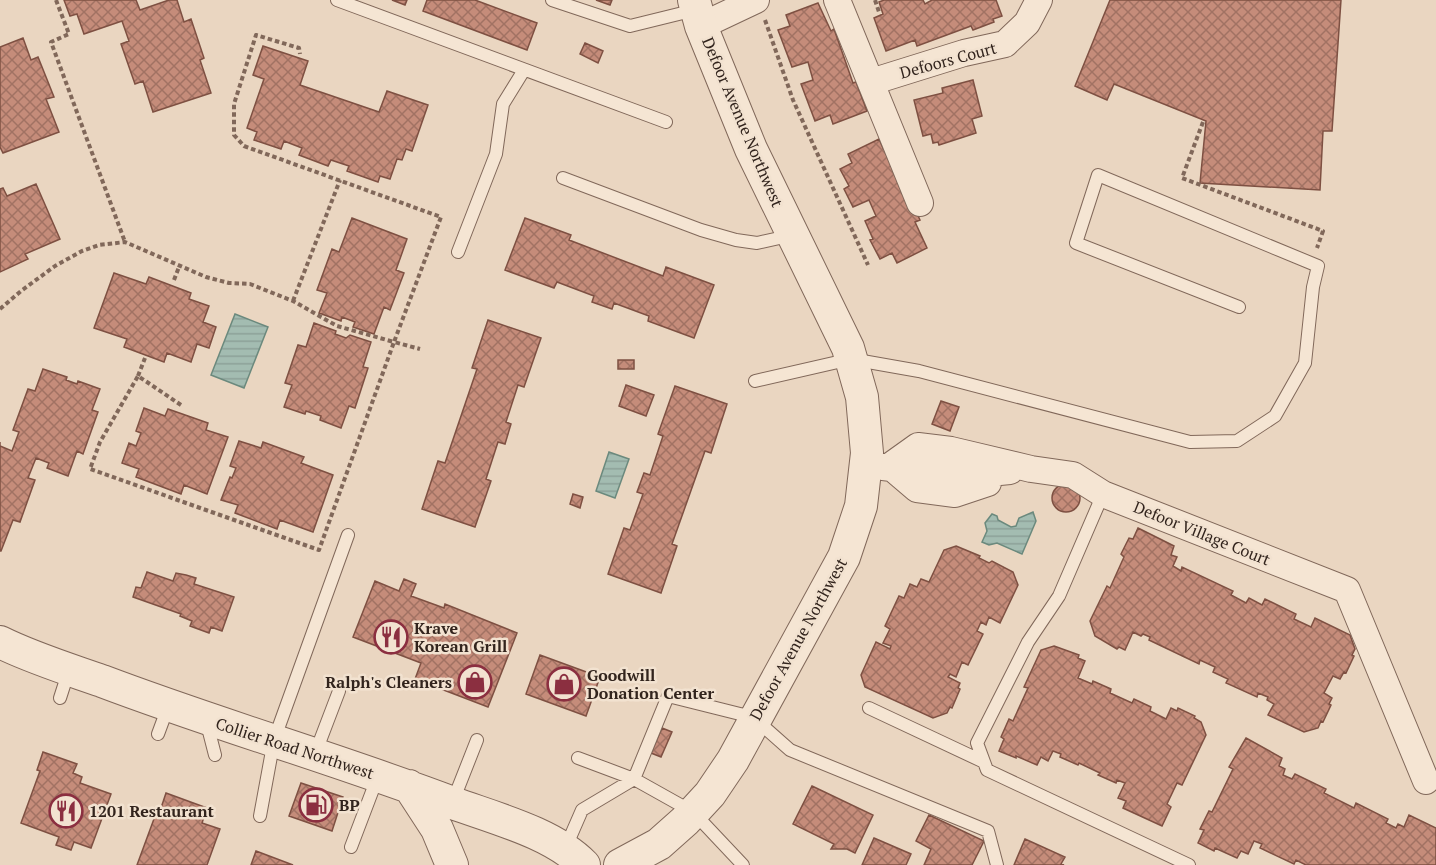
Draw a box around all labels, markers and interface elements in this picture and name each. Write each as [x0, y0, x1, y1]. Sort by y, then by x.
street label: Defoor Avenue Northwest [697, 34, 789, 210]
street label: Defoors Court [897, 37, 999, 83]
street label: Defoor Village Court [1130, 496, 1274, 571]
street label: Defoor Avenue Northwest [744, 554, 852, 724]
place label: Krave Korean Grill [414, 617, 507, 657]
restaurant icon: Krave Korean Grill [373, 619, 409, 655]
shop icon: Ralph's Cleaners [457, 664, 493, 700]
place label: Goodwill Donation Center [587, 664, 714, 704]
shop icon: Goodwill Donation Center [546, 666, 582, 702]
place label: Ralph's Cleaners [325, 671, 452, 693]
street label: Collier Road Northwest [213, 712, 377, 784]
fuel station icon: BP [298, 787, 334, 823]
restaurant icon: 1201 Restaurant [48, 793, 84, 829]
place label: BP [339, 794, 360, 816]
place label: 1201 Restaurant [89, 800, 214, 822]

